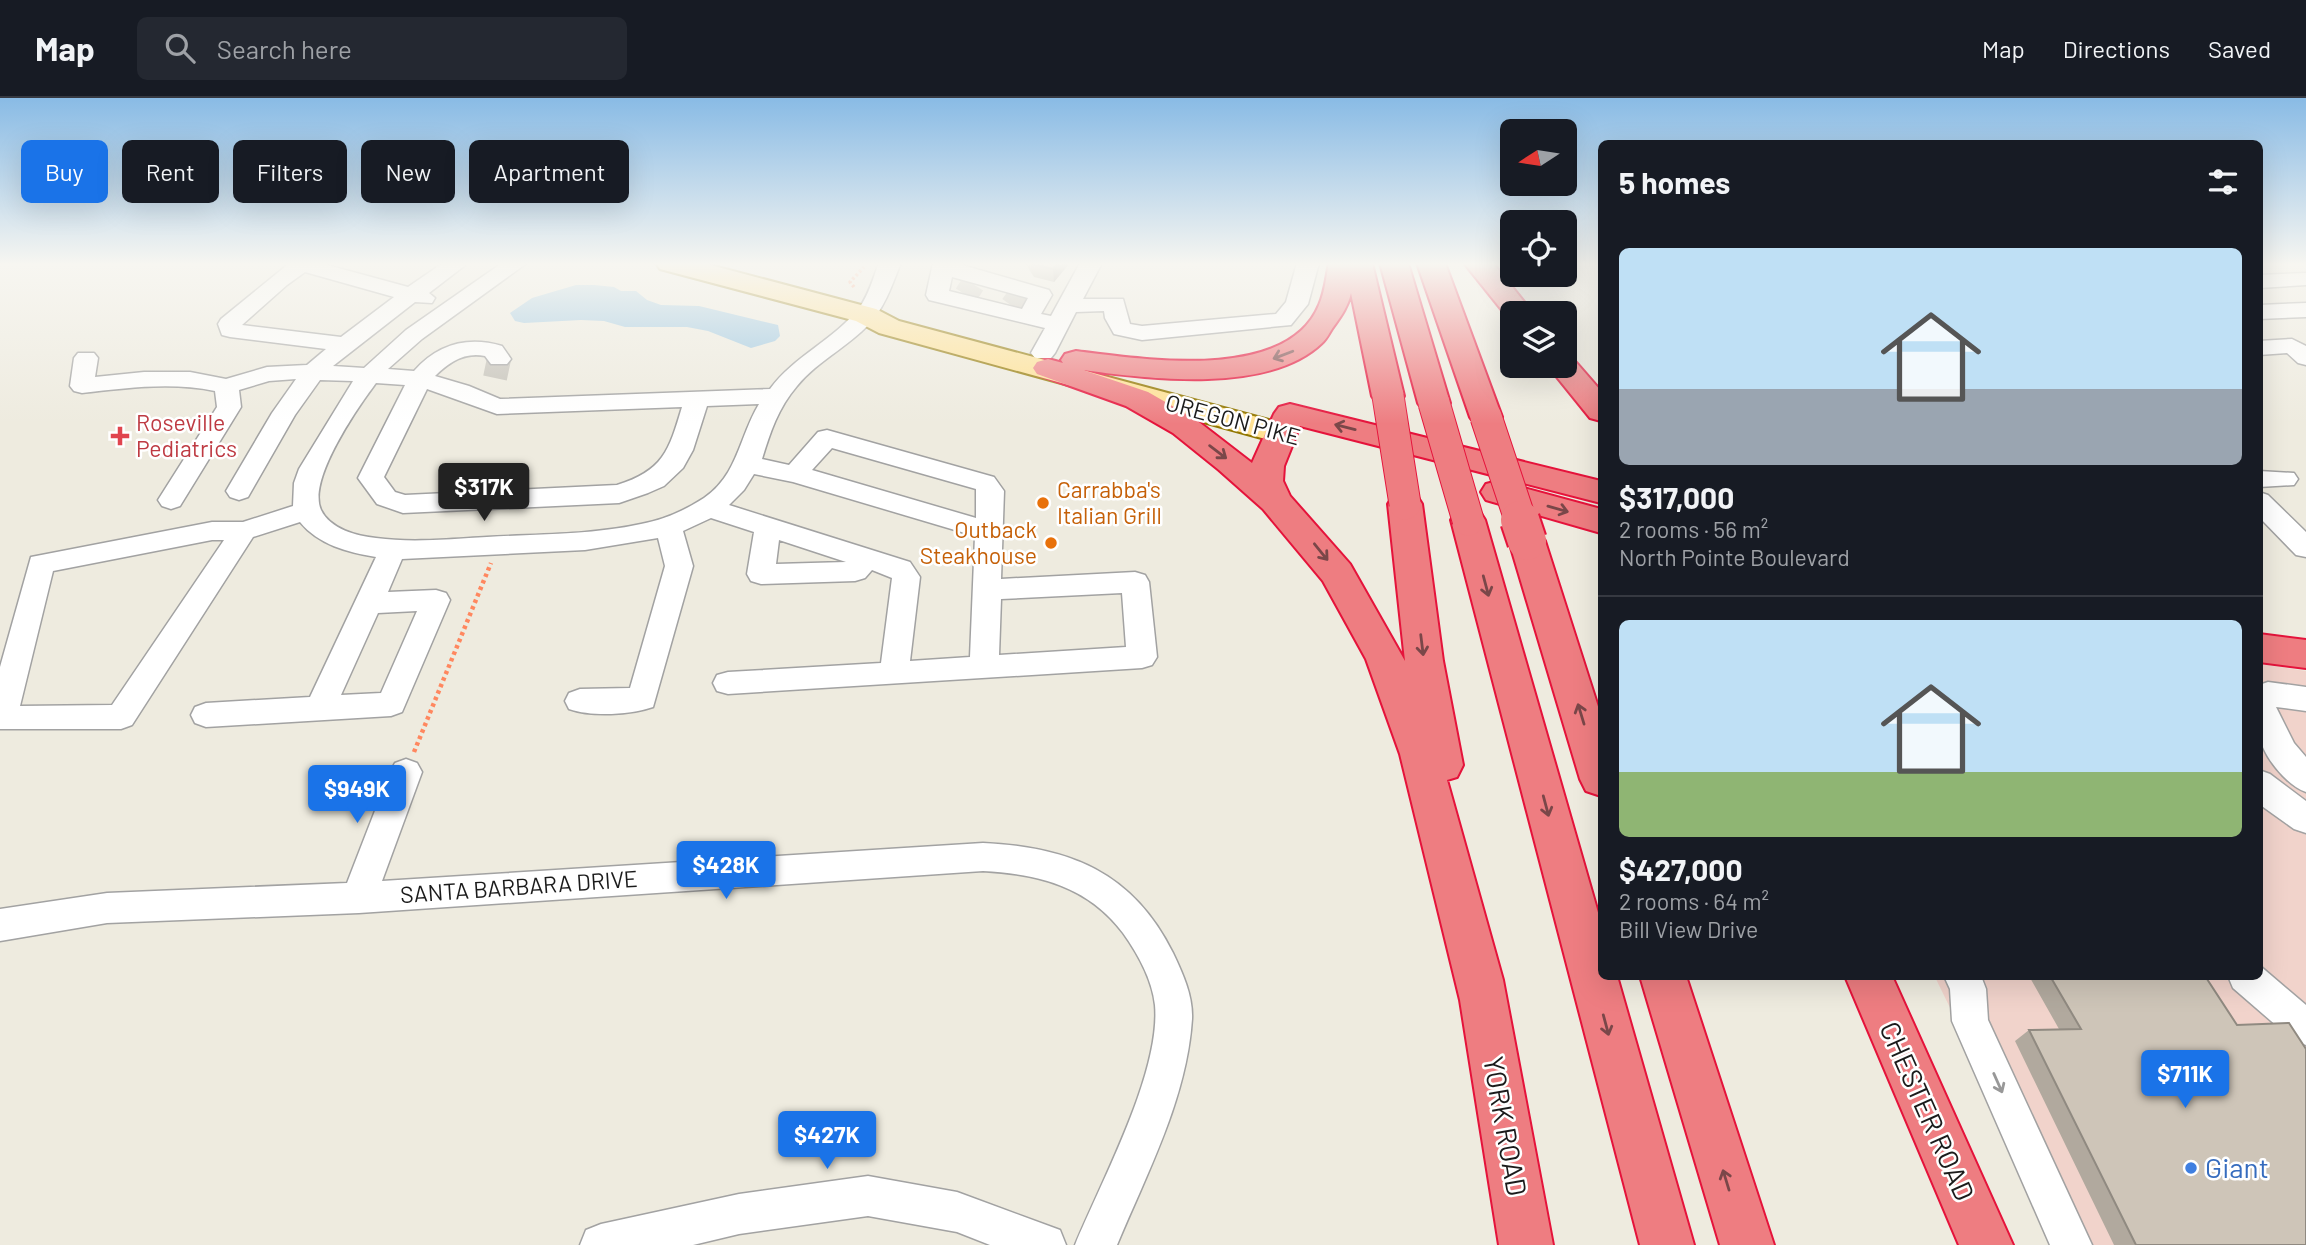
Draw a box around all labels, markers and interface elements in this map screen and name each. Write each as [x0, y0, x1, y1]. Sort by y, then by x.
search box [137, 17, 627, 80]
text: Map [35, 28, 95, 68]
icon: search [161, 29, 199, 67]
text: Search here [217, 33, 352, 64]
text: Map [1982, 34, 2025, 63]
text: Directions [2063, 34, 2170, 63]
text: Saved [2208, 34, 2271, 63]
north arrow [1500, 119, 1577, 196]
map controls [1500, 119, 1577, 378]
chip: Buy [21, 140, 108, 203]
chip: Rent [122, 140, 219, 203]
chip: Filters [233, 140, 347, 203]
chip: New [361, 140, 455, 203]
chip: Apartment [469, 140, 629, 203]
icon: filters [2204, 163, 2242, 201]
text: 5 homes [1619, 164, 1730, 200]
button: locate [1500, 210, 1577, 287]
icon: home [1868, 294, 1994, 420]
button: layers [1500, 301, 1577, 378]
one-way arrow [1272, 350, 1294, 363]
street label: OREGON PIKE [1163, 388, 1304, 450]
place label: Roseville Pediatrics [136, 408, 237, 462]
one-way arrow [1334, 420, 1357, 433]
marker: Roseville Pediatrics [110, 426, 130, 446]
one-way arrow [1208, 444, 1227, 459]
pin: $317K [435, 464, 533, 523]
text: $317K [454, 472, 514, 500]
place label: Carrabba's Italian Grill [1057, 475, 1162, 529]
text: $317,000 [1619, 479, 1734, 515]
marker: Carrabba's Italian Grill [1035, 495, 1051, 511]
one-way arrow [1546, 503, 1569, 516]
place label: Outback Steakhouse [920, 515, 1037, 569]
text: 2 rooms · 56 m² [1619, 515, 1768, 543]
marker: Outback Steakhouse [1043, 535, 1059, 551]
one-way arrow [1313, 543, 1328, 561]
text: North Pointe Boulevard [1619, 543, 1850, 571]
one-way arrow [1480, 574, 1493, 597]
one-way arrow [1416, 633, 1429, 656]
icon: home [1868, 666, 1994, 792]
one-way arrow [1574, 703, 1587, 725]
pin: $949K [308, 766, 406, 825]
text: $949K [324, 774, 390, 802]
one-way arrow [1541, 794, 1554, 816]
pin: $428K [677, 842, 775, 901]
text: $428K [693, 850, 759, 878]
text: $427,000 [1619, 851, 1742, 887]
street label: SANTA BARBARA DRIVE [399, 864, 639, 908]
text: 2 rooms · 64 m² [1619, 887, 1769, 915]
text: Bill View Drive [1619, 915, 1758, 943]
one-way arrow [1601, 1014, 1614, 1036]
street label: CHESTER ROAD [1873, 1016, 1983, 1205]
pin: $711K [2136, 1051, 2234, 1110]
street label: YORK ROAD [1477, 1053, 1535, 1198]
text: $711K [2157, 1059, 2213, 1087]
one-way arrow [1992, 1072, 2005, 1093]
pin: $427K [778, 1112, 876, 1171]
text: $427K [794, 1120, 860, 1148]
place label: Giant [2205, 1150, 2269, 1184]
marker: Giant [2183, 1160, 2199, 1176]
one-way arrow [1719, 1169, 1732, 1191]

